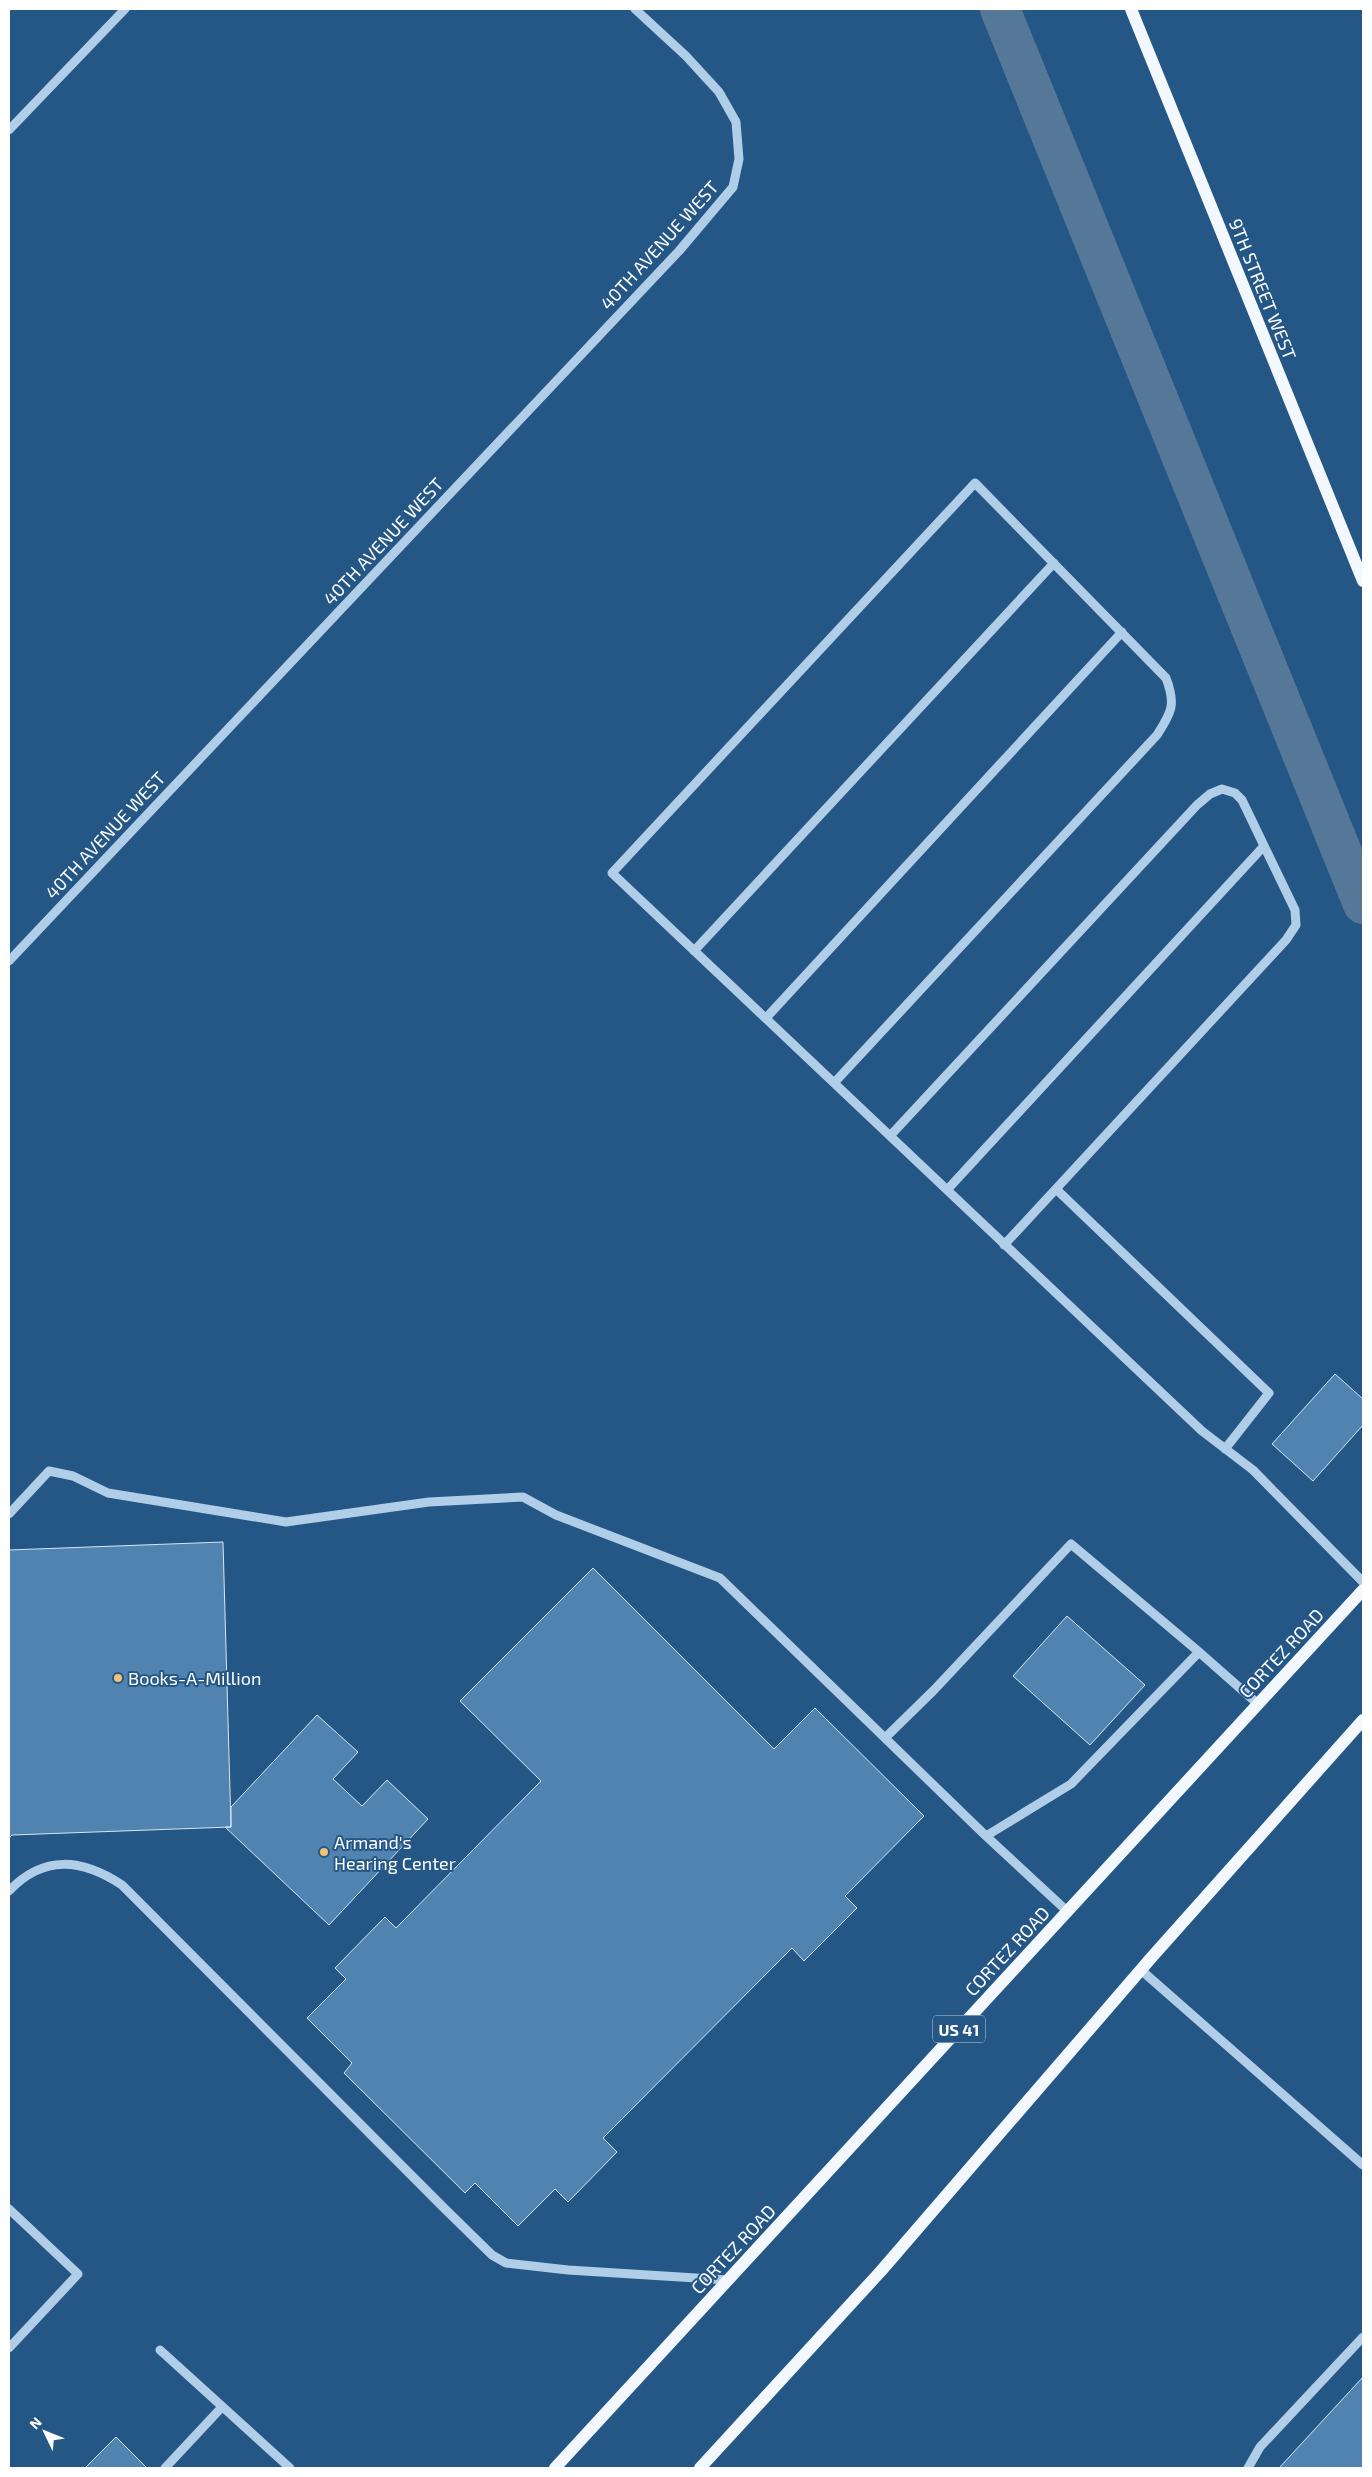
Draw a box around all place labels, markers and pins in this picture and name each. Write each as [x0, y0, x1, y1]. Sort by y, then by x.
place label: Books-A-Million [128, 1667, 261, 1689]
marker: Books-A-Million [112, 1672, 124, 1684]
place label: Armand's Hearing Center [334, 1831, 456, 1874]
marker: Armand's Hearing Center [318, 1846, 330, 1858]

